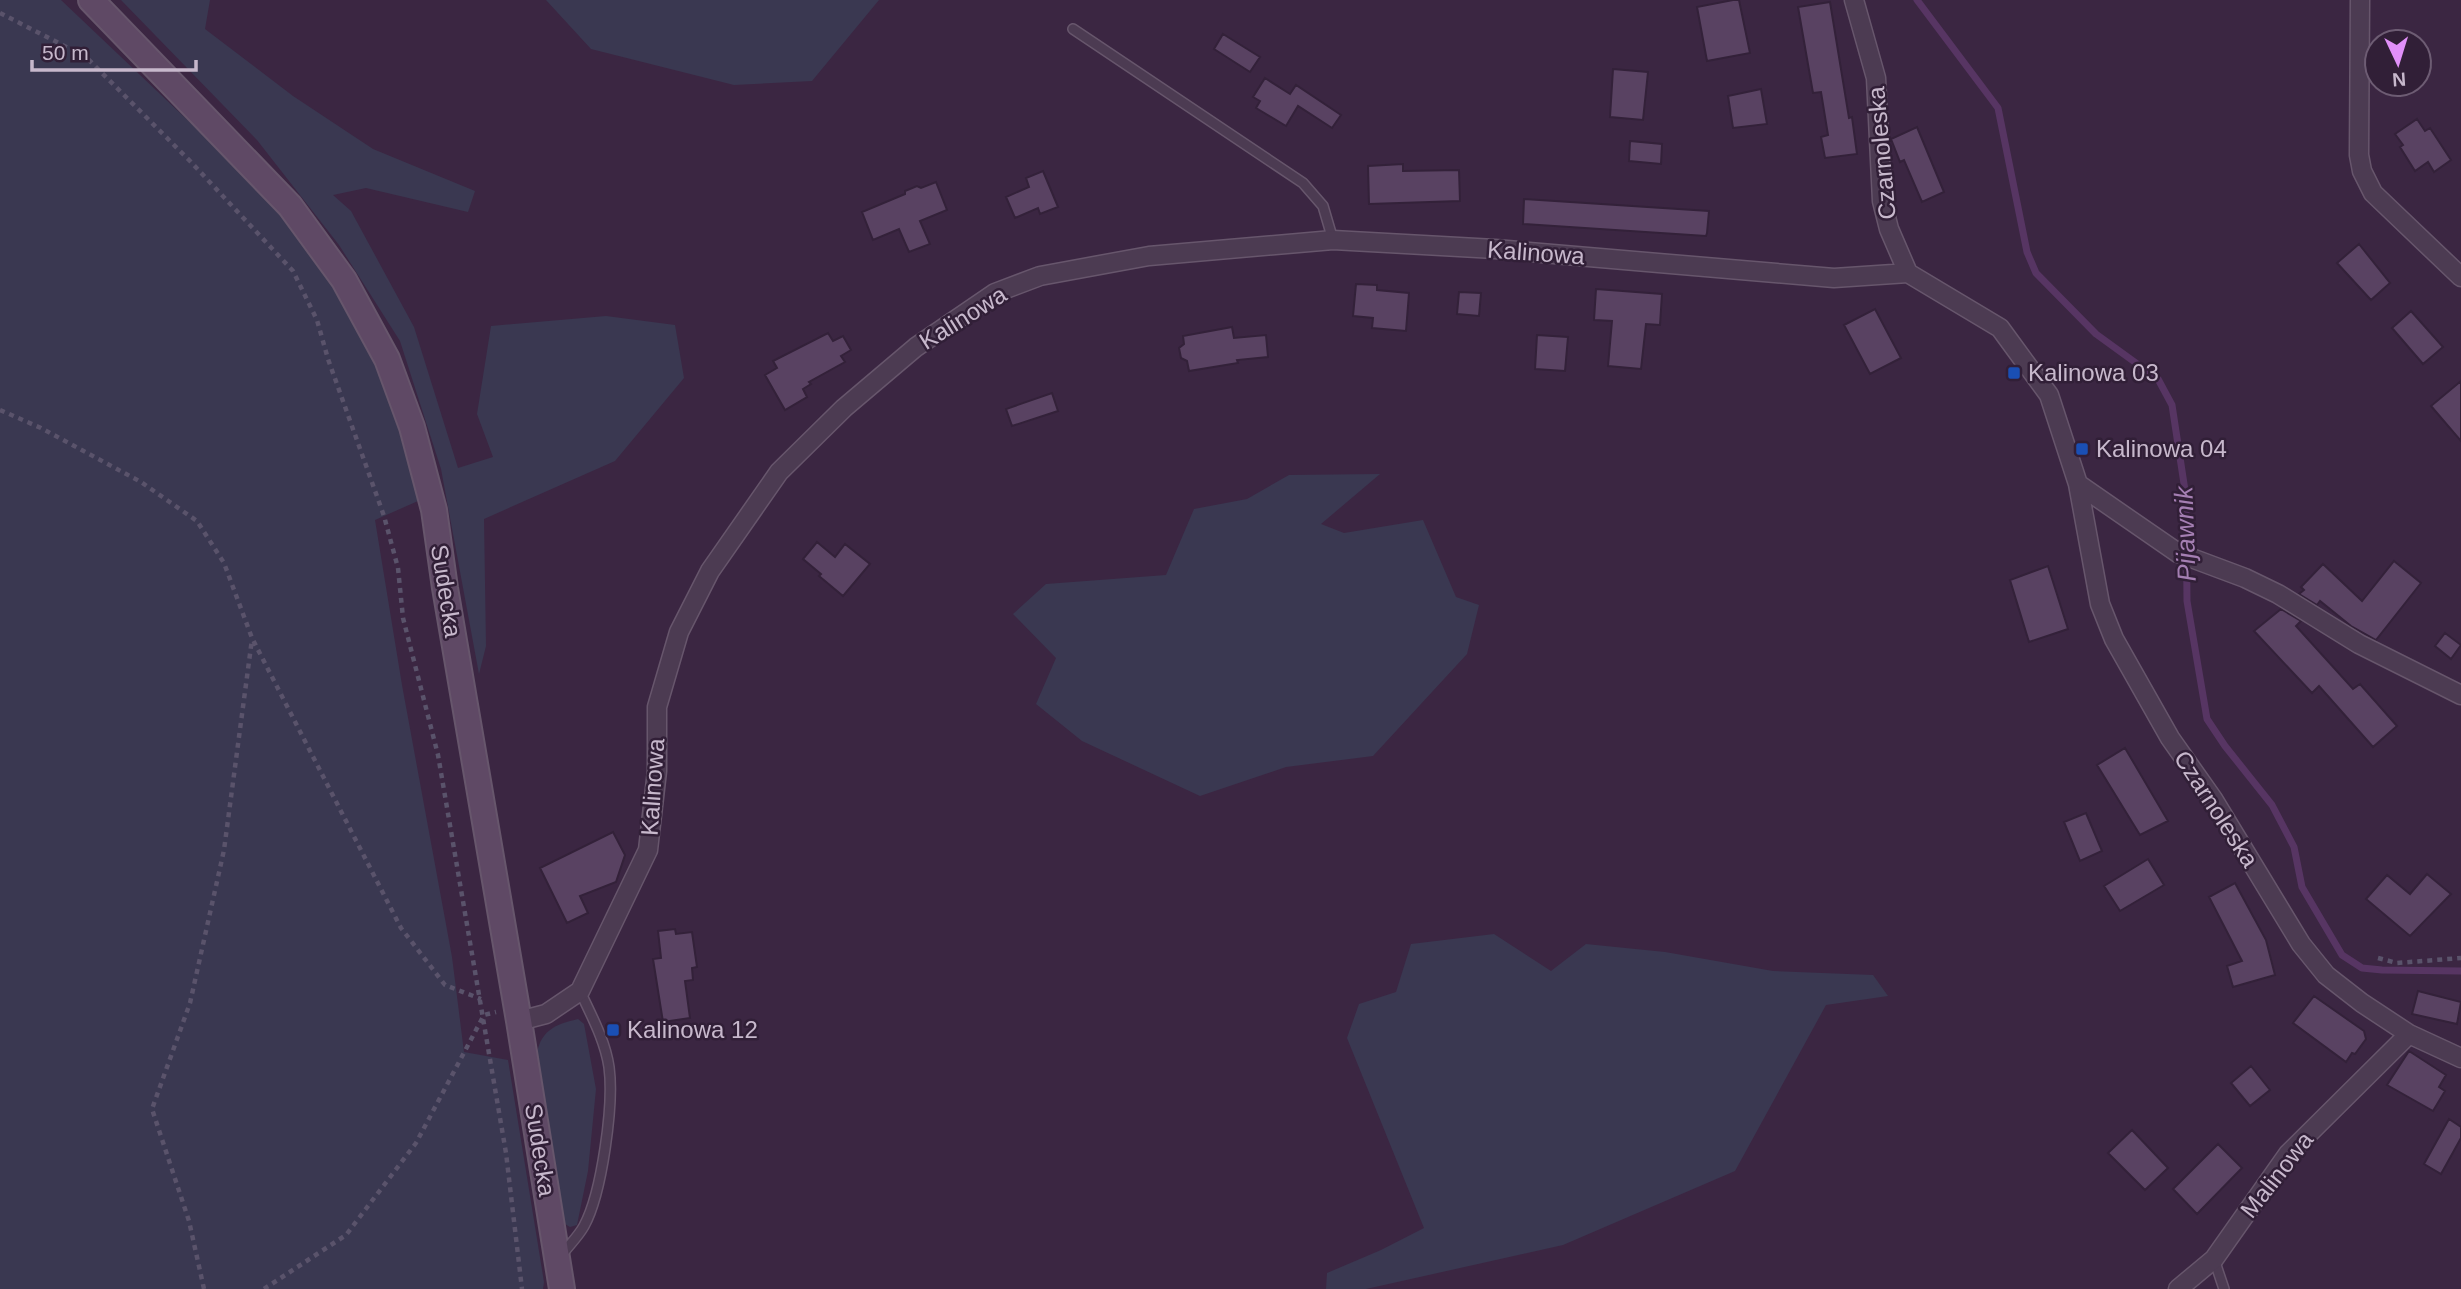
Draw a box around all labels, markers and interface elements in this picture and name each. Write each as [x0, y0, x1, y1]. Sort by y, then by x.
scale bar [32, 28, 196, 72]
north arrow [2363, 28, 2433, 98]
text: 50 m [42, 41, 89, 64]
text: N [2392, 69, 2407, 90]
street label: Czarnoleska [1862, 85, 1901, 221]
street label: Kalinowa [1487, 236, 1586, 269]
street label: Kalinowa [914, 280, 1012, 355]
place label: Kalinowa 03 [2028, 359, 2159, 386]
marker: Kalinowa 03 [2006, 365, 2022, 381]
place label: Kalinowa 04 [2096, 435, 2227, 462]
marker: Kalinowa 04 [2074, 441, 2090, 457]
water label: Pijawnik [2168, 484, 2202, 582]
street label: Sudecka [426, 543, 467, 640]
street label: Kalinowa [636, 737, 669, 836]
street label: Czarnoleska [2169, 745, 2264, 873]
place label: Kalinowa 12 [627, 1016, 758, 1043]
marker: Kalinowa 12 [605, 1022, 621, 1038]
street label: Sudecka [520, 1102, 561, 1199]
street label: Malinowa [2235, 1126, 2319, 1223]

